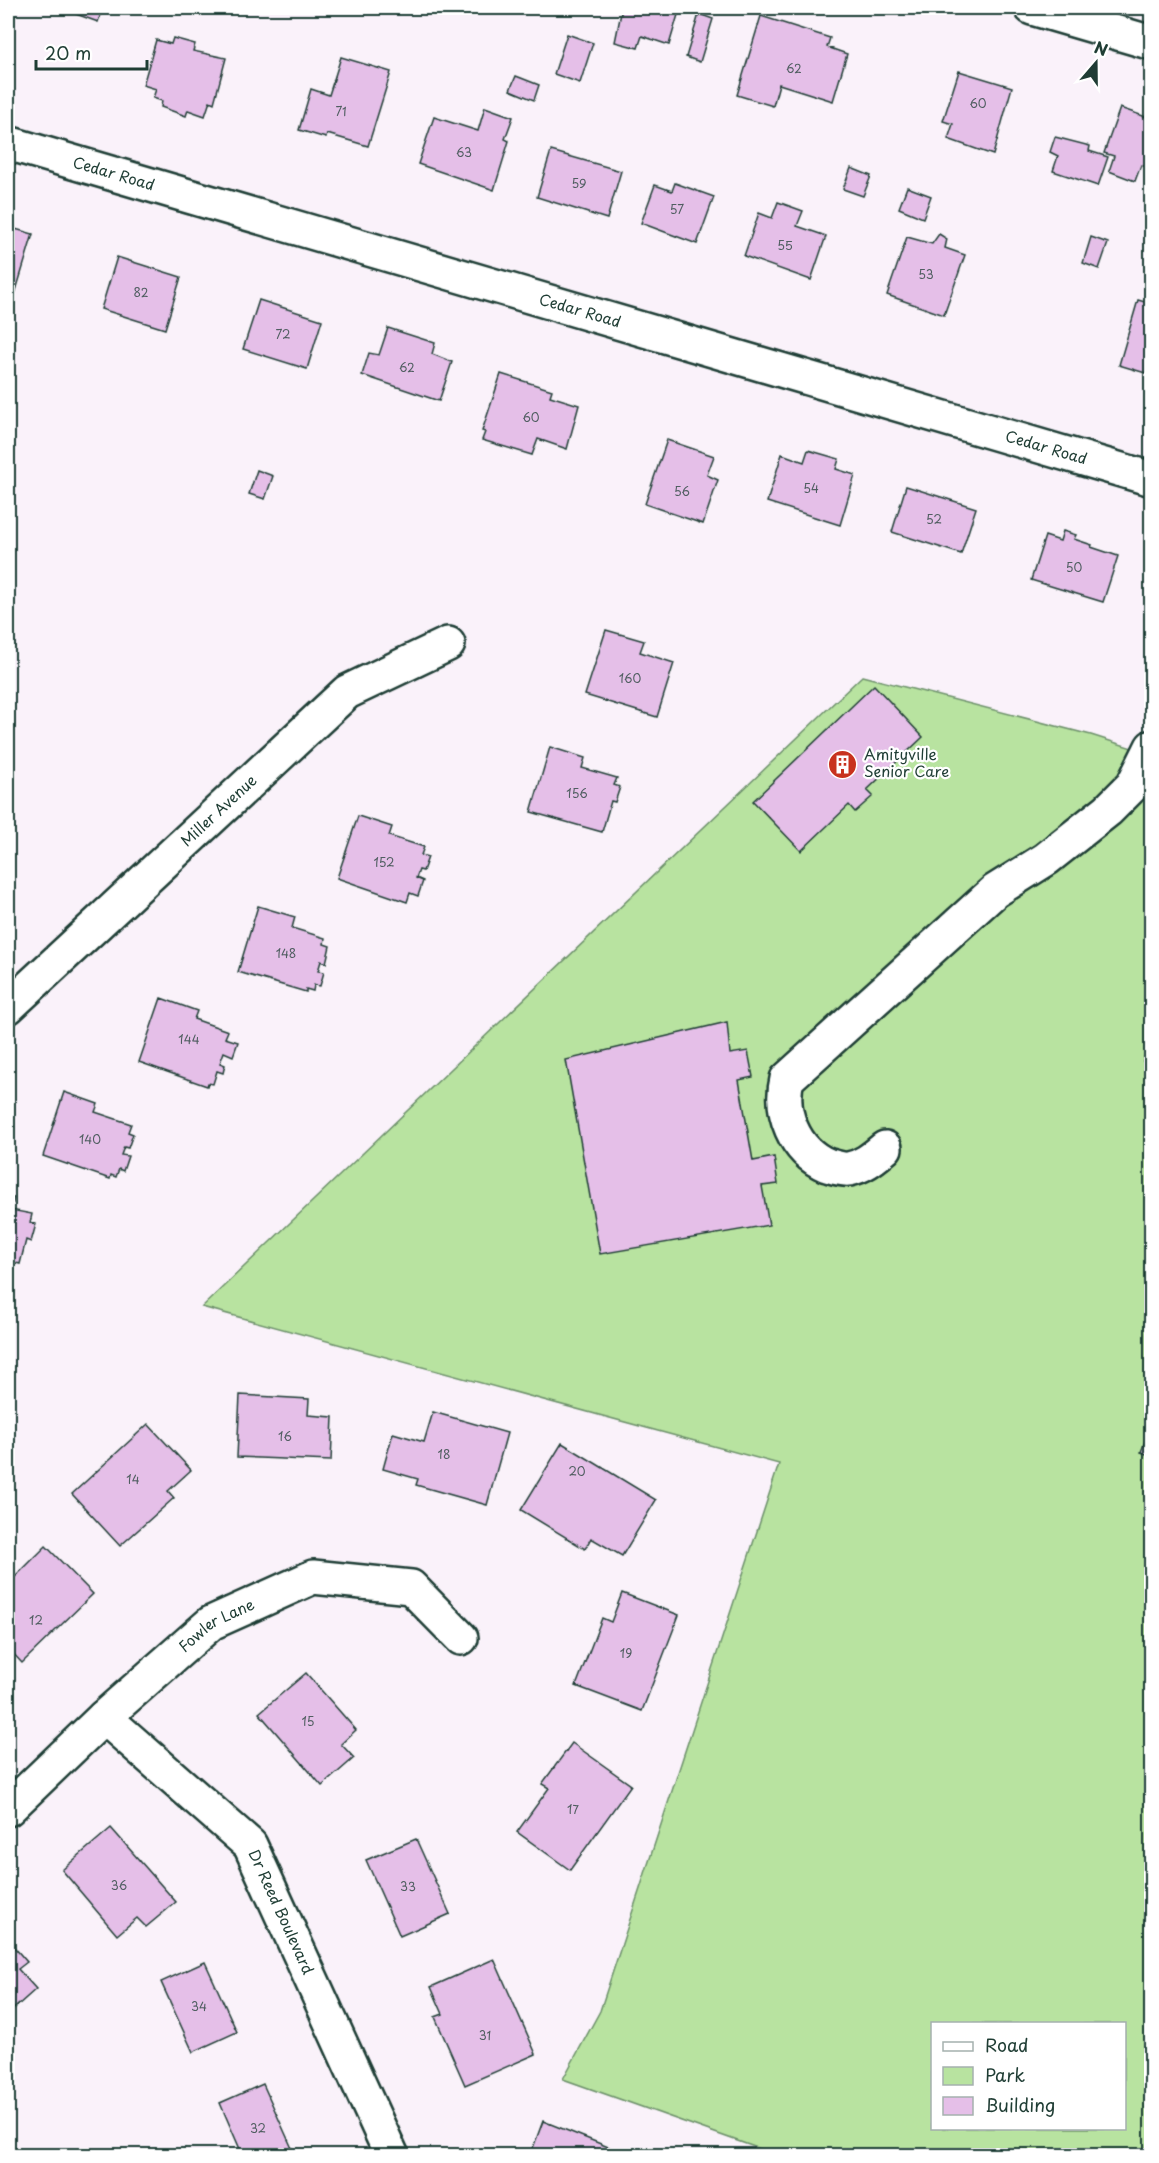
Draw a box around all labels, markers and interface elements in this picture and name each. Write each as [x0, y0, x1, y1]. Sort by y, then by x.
scale bar [36, 33, 147, 71]
north arrow [1066, 33, 1126, 93]
text: N [1091, 35, 1112, 61]
text: 20 m [45, 39, 91, 66]
house number: 62 [786, 59, 802, 77]
house number: 60 [969, 94, 987, 112]
house number: 71 [335, 102, 347, 120]
house number: 63 [456, 143, 472, 161]
street label: Cedar Road [70, 150, 158, 195]
house number: 59 [572, 174, 586, 192]
house number: 57 [670, 200, 684, 218]
house number: 55 [777, 236, 793, 254]
house number: 53 [918, 265, 934, 283]
house number: 82 [134, 283, 149, 301]
street label: Cedar Road [537, 287, 624, 332]
house number: 72 [275, 325, 291, 343]
house number: 62 [399, 358, 415, 376]
house number: 60 [522, 408, 540, 426]
street label: Cedar Road [1003, 424, 1090, 469]
house number: 54 [803, 479, 819, 497]
house number: 56 [674, 482, 690, 500]
house number: 52 [926, 510, 942, 528]
house number: 50 [1066, 558, 1082, 576]
house number: 160 [619, 669, 642, 687]
place label: Amityville Senior Care [864, 742, 949, 782]
building icon: Amityville Senior Care [827, 748, 859, 780]
street label: Miller Avenue [175, 768, 261, 851]
house number: 156 [566, 784, 588, 802]
house number: 152 [373, 853, 395, 871]
house number: 148 [276, 944, 296, 962]
house number: 144 [178, 1030, 200, 1048]
house number: 140 [79, 1130, 101, 1148]
house number: 16 [278, 1427, 292, 1445]
house number: 18 [438, 1445, 450, 1463]
house number: 20 [568, 1462, 586, 1480]
house number: 14 [126, 1470, 140, 1488]
street label: Fowler Lane [173, 1592, 258, 1657]
house number: 12 [29, 1611, 43, 1629]
house number: 19 [620, 1644, 632, 1662]
house number: 15 [301, 1712, 315, 1730]
house number: 17 [567, 1800, 579, 1818]
street label: Dr Reed Boulevard [244, 1845, 321, 1978]
house number: 36 [111, 1876, 127, 1894]
house number: 33 [400, 1877, 416, 1895]
house number: 34 [191, 1997, 207, 2015]
legend [931, 2022, 1126, 2130]
house number: 31 [479, 2026, 491, 2044]
text: Road [985, 2031, 1029, 2058]
text: Park [985, 2061, 1025, 2088]
text: Building [985, 2091, 1055, 2118]
house number: 32 [250, 2119, 266, 2137]

